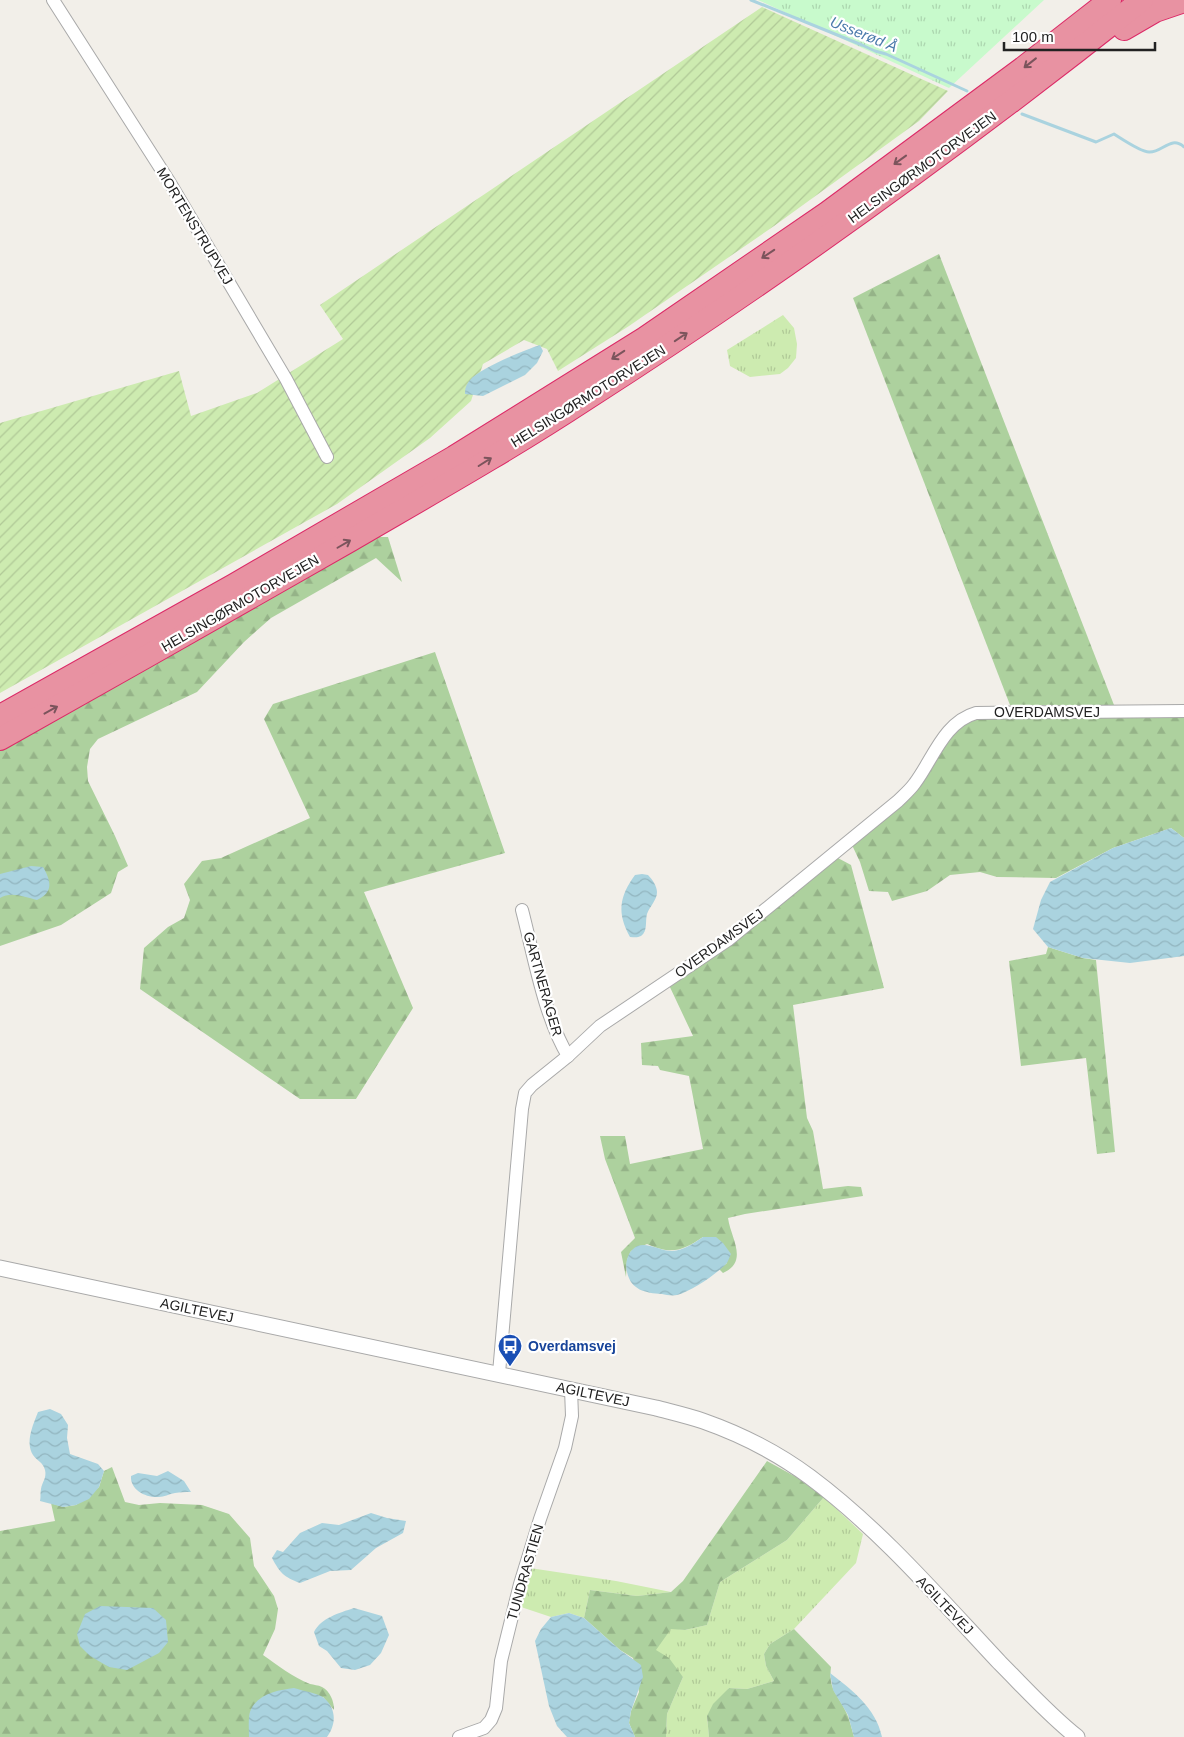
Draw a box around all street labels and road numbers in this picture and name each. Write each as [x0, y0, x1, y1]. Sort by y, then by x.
street label: HELSINGØRMOTORVEJEN [845, 108, 999, 226]
street label: MORTENSTRUPVEJ [154, 165, 236, 287]
street label: HELSINGØRMOTORVEJEN [508, 342, 668, 450]
street label: HELSINGØRMOTORVEJEN [158, 551, 322, 655]
street label: OVERDAMSVEJ [994, 704, 1100, 720]
street label: OVERDAMSVEJ [671, 905, 767, 981]
street label: GARTNERAGER [520, 930, 566, 1038]
street label: AGILTEVEJ [159, 1294, 235, 1326]
street label: AGILTEVEJ [555, 1378, 631, 1410]
street label: TUNDRASTIEN [504, 1522, 546, 1622]
street label: AGILTEVEJ [913, 1573, 977, 1637]

